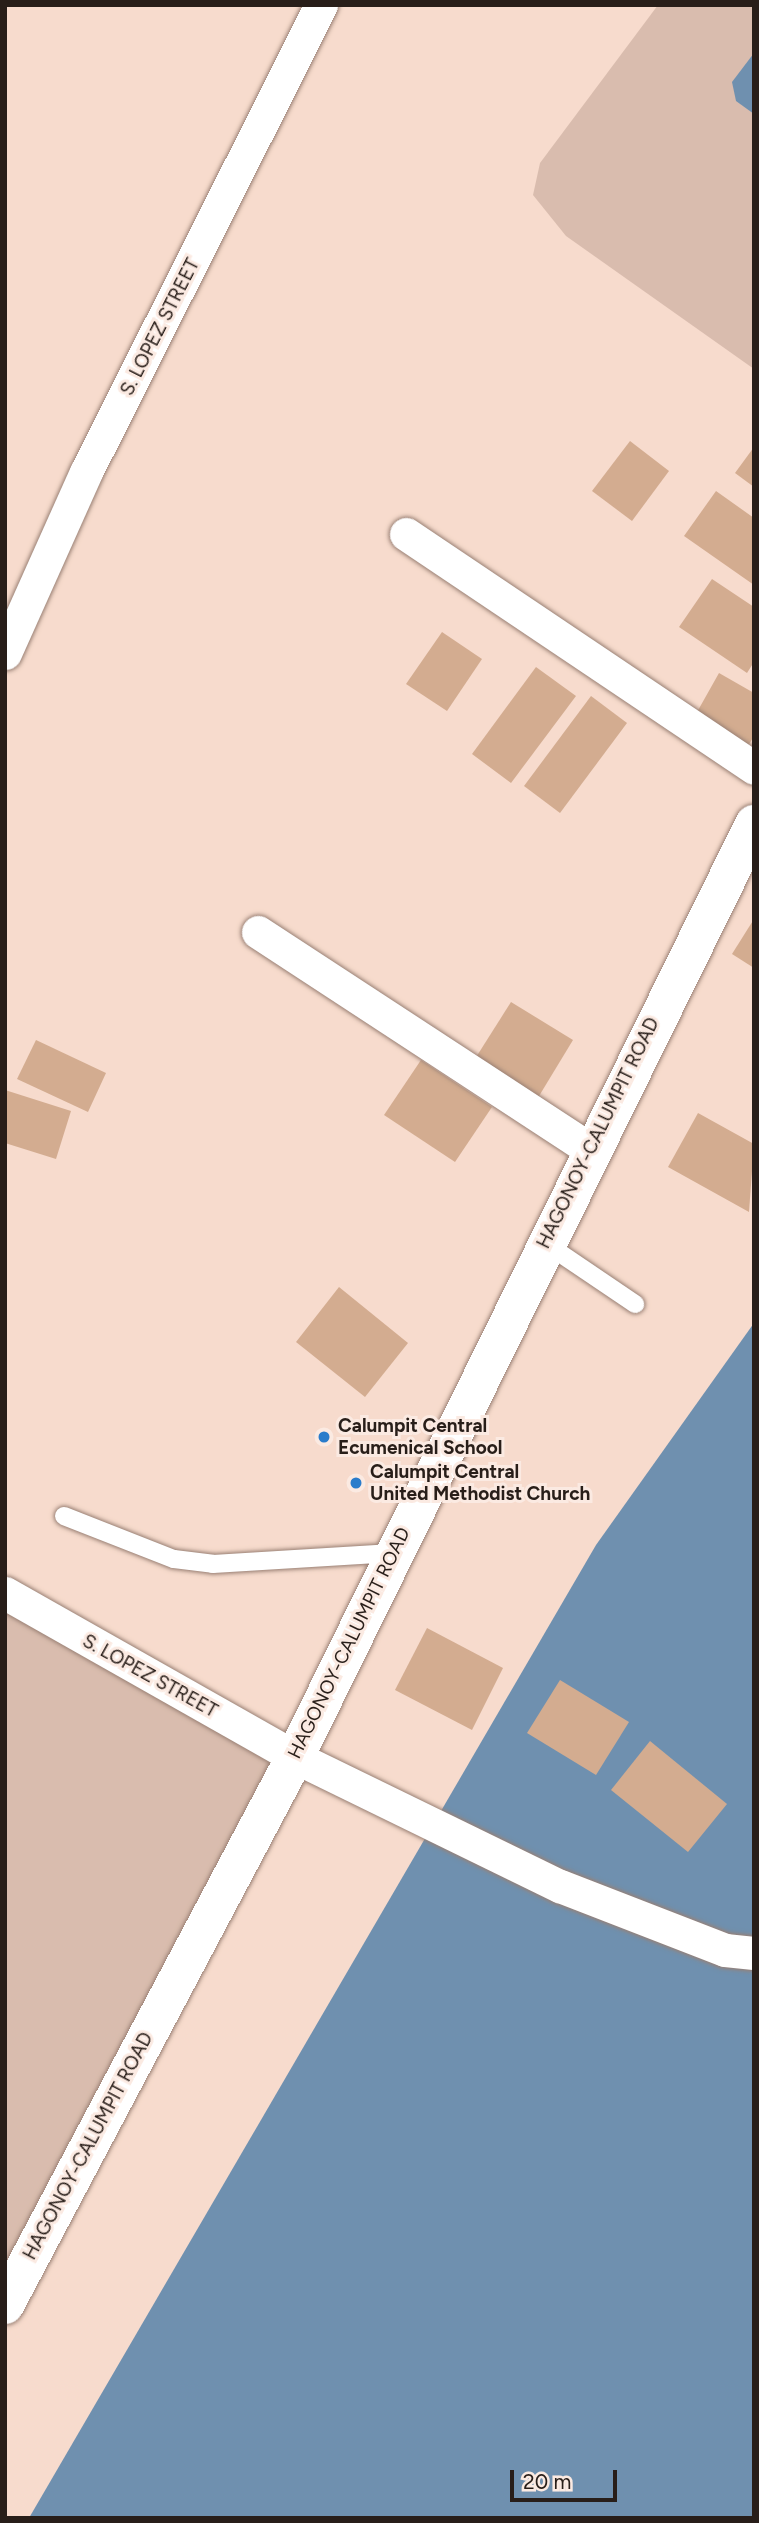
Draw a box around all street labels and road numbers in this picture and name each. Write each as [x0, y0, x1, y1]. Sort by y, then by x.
street label: S. LOPEZ STREET [116, 255, 204, 399]
street label: HAGONOY-CALUMPIT ROAD [532, 1014, 664, 1252]
street label: HAGONOY-CALUMPIT ROAD [283, 1524, 415, 1762]
street label: S. LOPEZ STREET [79, 1629, 221, 1723]
street label: HAGONOY-CALUMPIT ROAD [18, 2028, 158, 2264]

